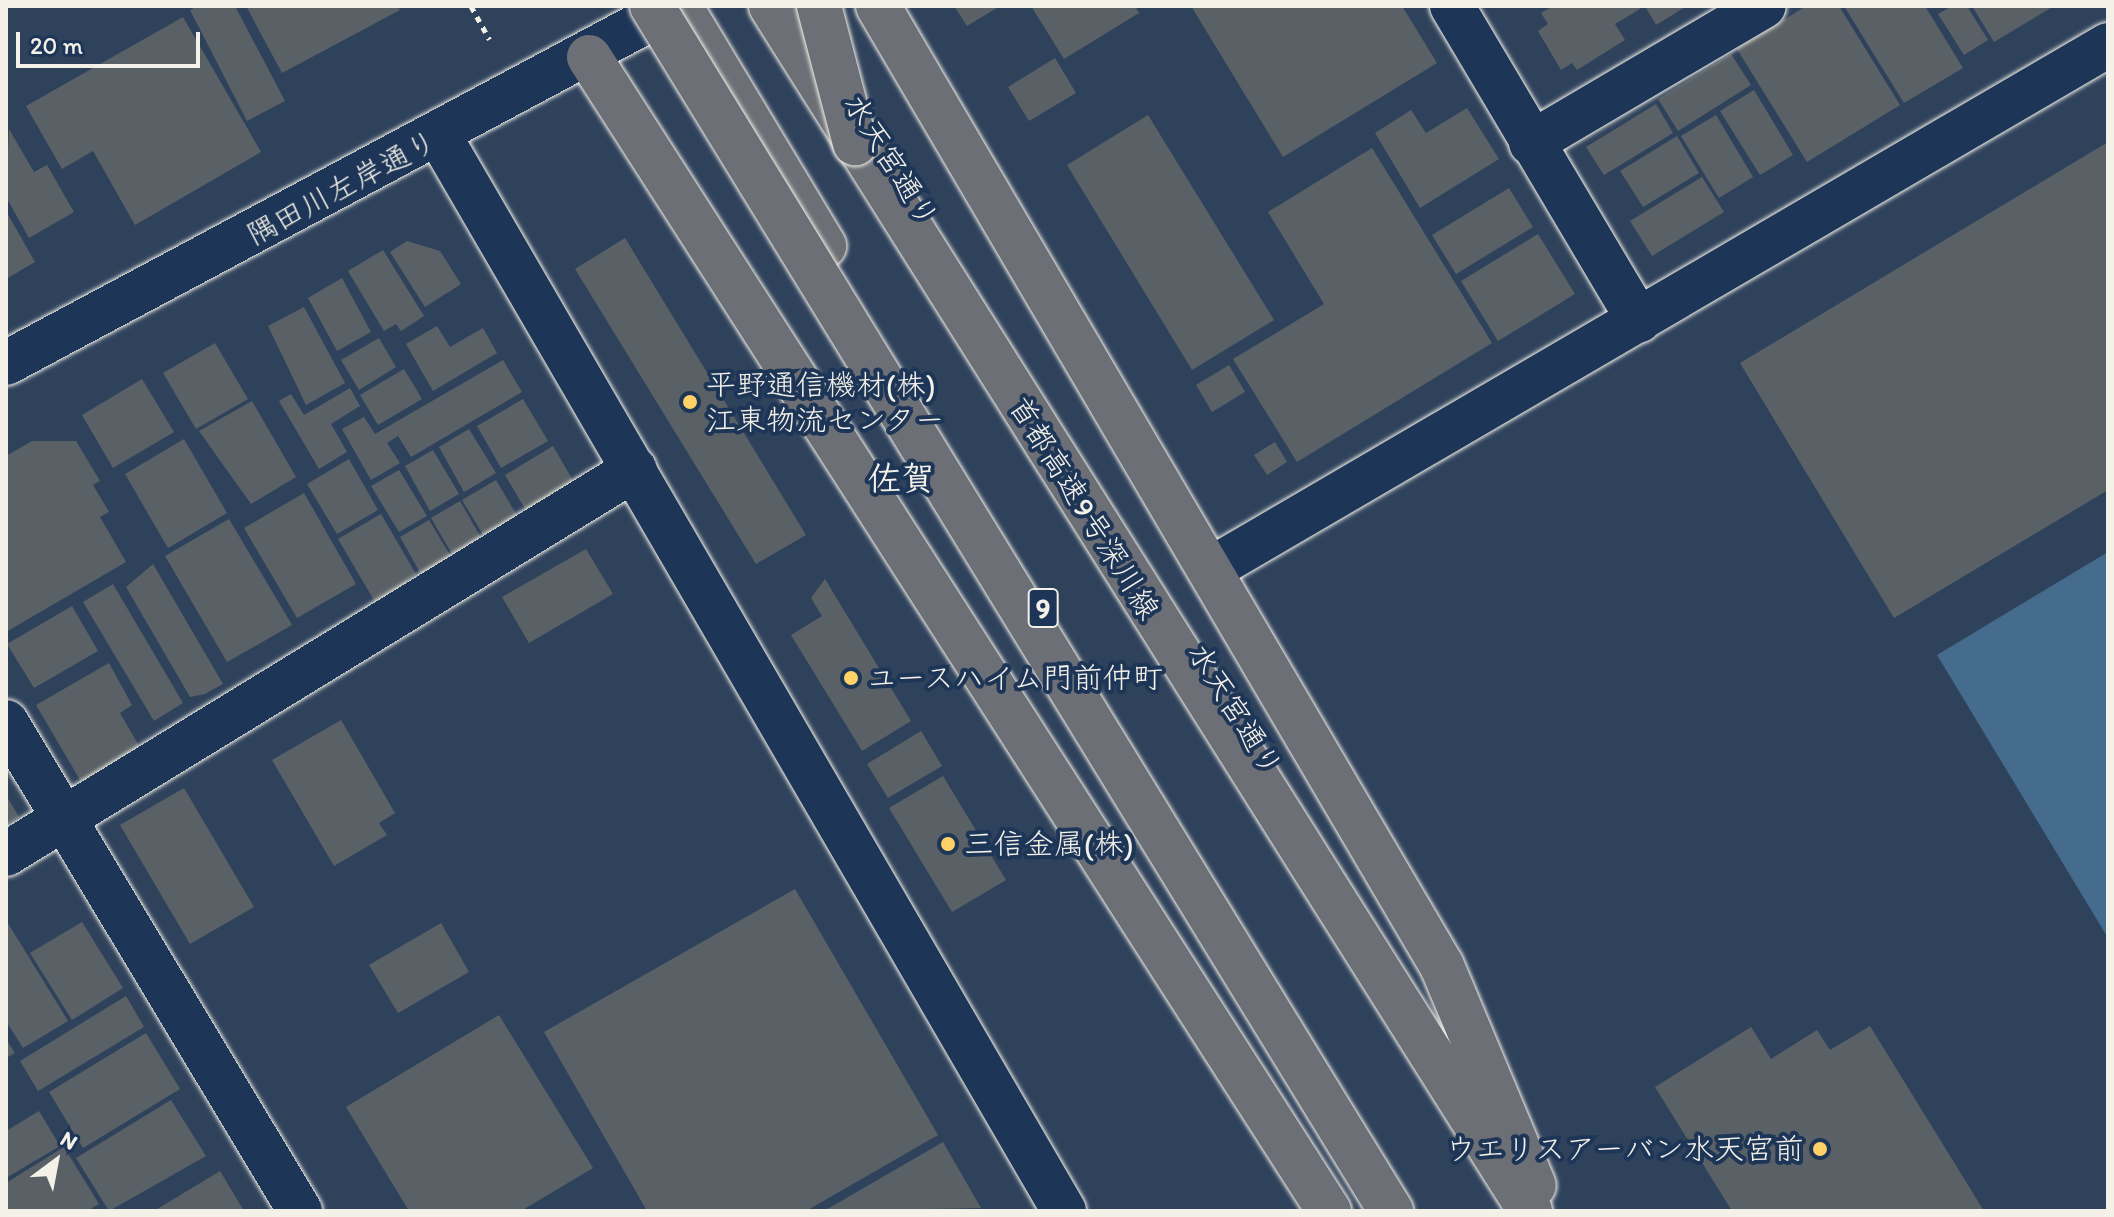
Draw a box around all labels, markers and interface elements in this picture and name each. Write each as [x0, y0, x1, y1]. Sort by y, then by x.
scale bar [20, 16, 204, 66]
text: 20 m [30, 31, 83, 60]
street label: 水天宮通り [836, 88, 946, 234]
street label: 隅田川左岸通り [241, 123, 443, 253]
place label: 平野通信機材(株) 江東物流センター [706, 367, 946, 438]
street label: 首都高速9号深川線 [1001, 390, 1167, 626]
marker: 平野通信機材(株) 江東物流センター [681, 393, 699, 411]
district label: 佐賀 [867, 459, 935, 499]
road number: 9 [1027, 584, 1059, 632]
street label: 水天宮通り [1180, 637, 1290, 783]
place label: ユースハイム門前仲町 [867, 660, 1166, 696]
marker: ユースハイム門前仲町 [842, 669, 860, 687]
place label: 三信金属(株) [964, 826, 1134, 862]
marker: 三信金属(株) [939, 835, 957, 853]
north arrow [16, 1121, 96, 1201]
text: N [56, 1125, 82, 1156]
place label: ウエリスアーバン水天宮前 [1445, 1131, 1804, 1167]
marker: ウエリスアーバン水天宮前 [1811, 1140, 1829, 1158]

